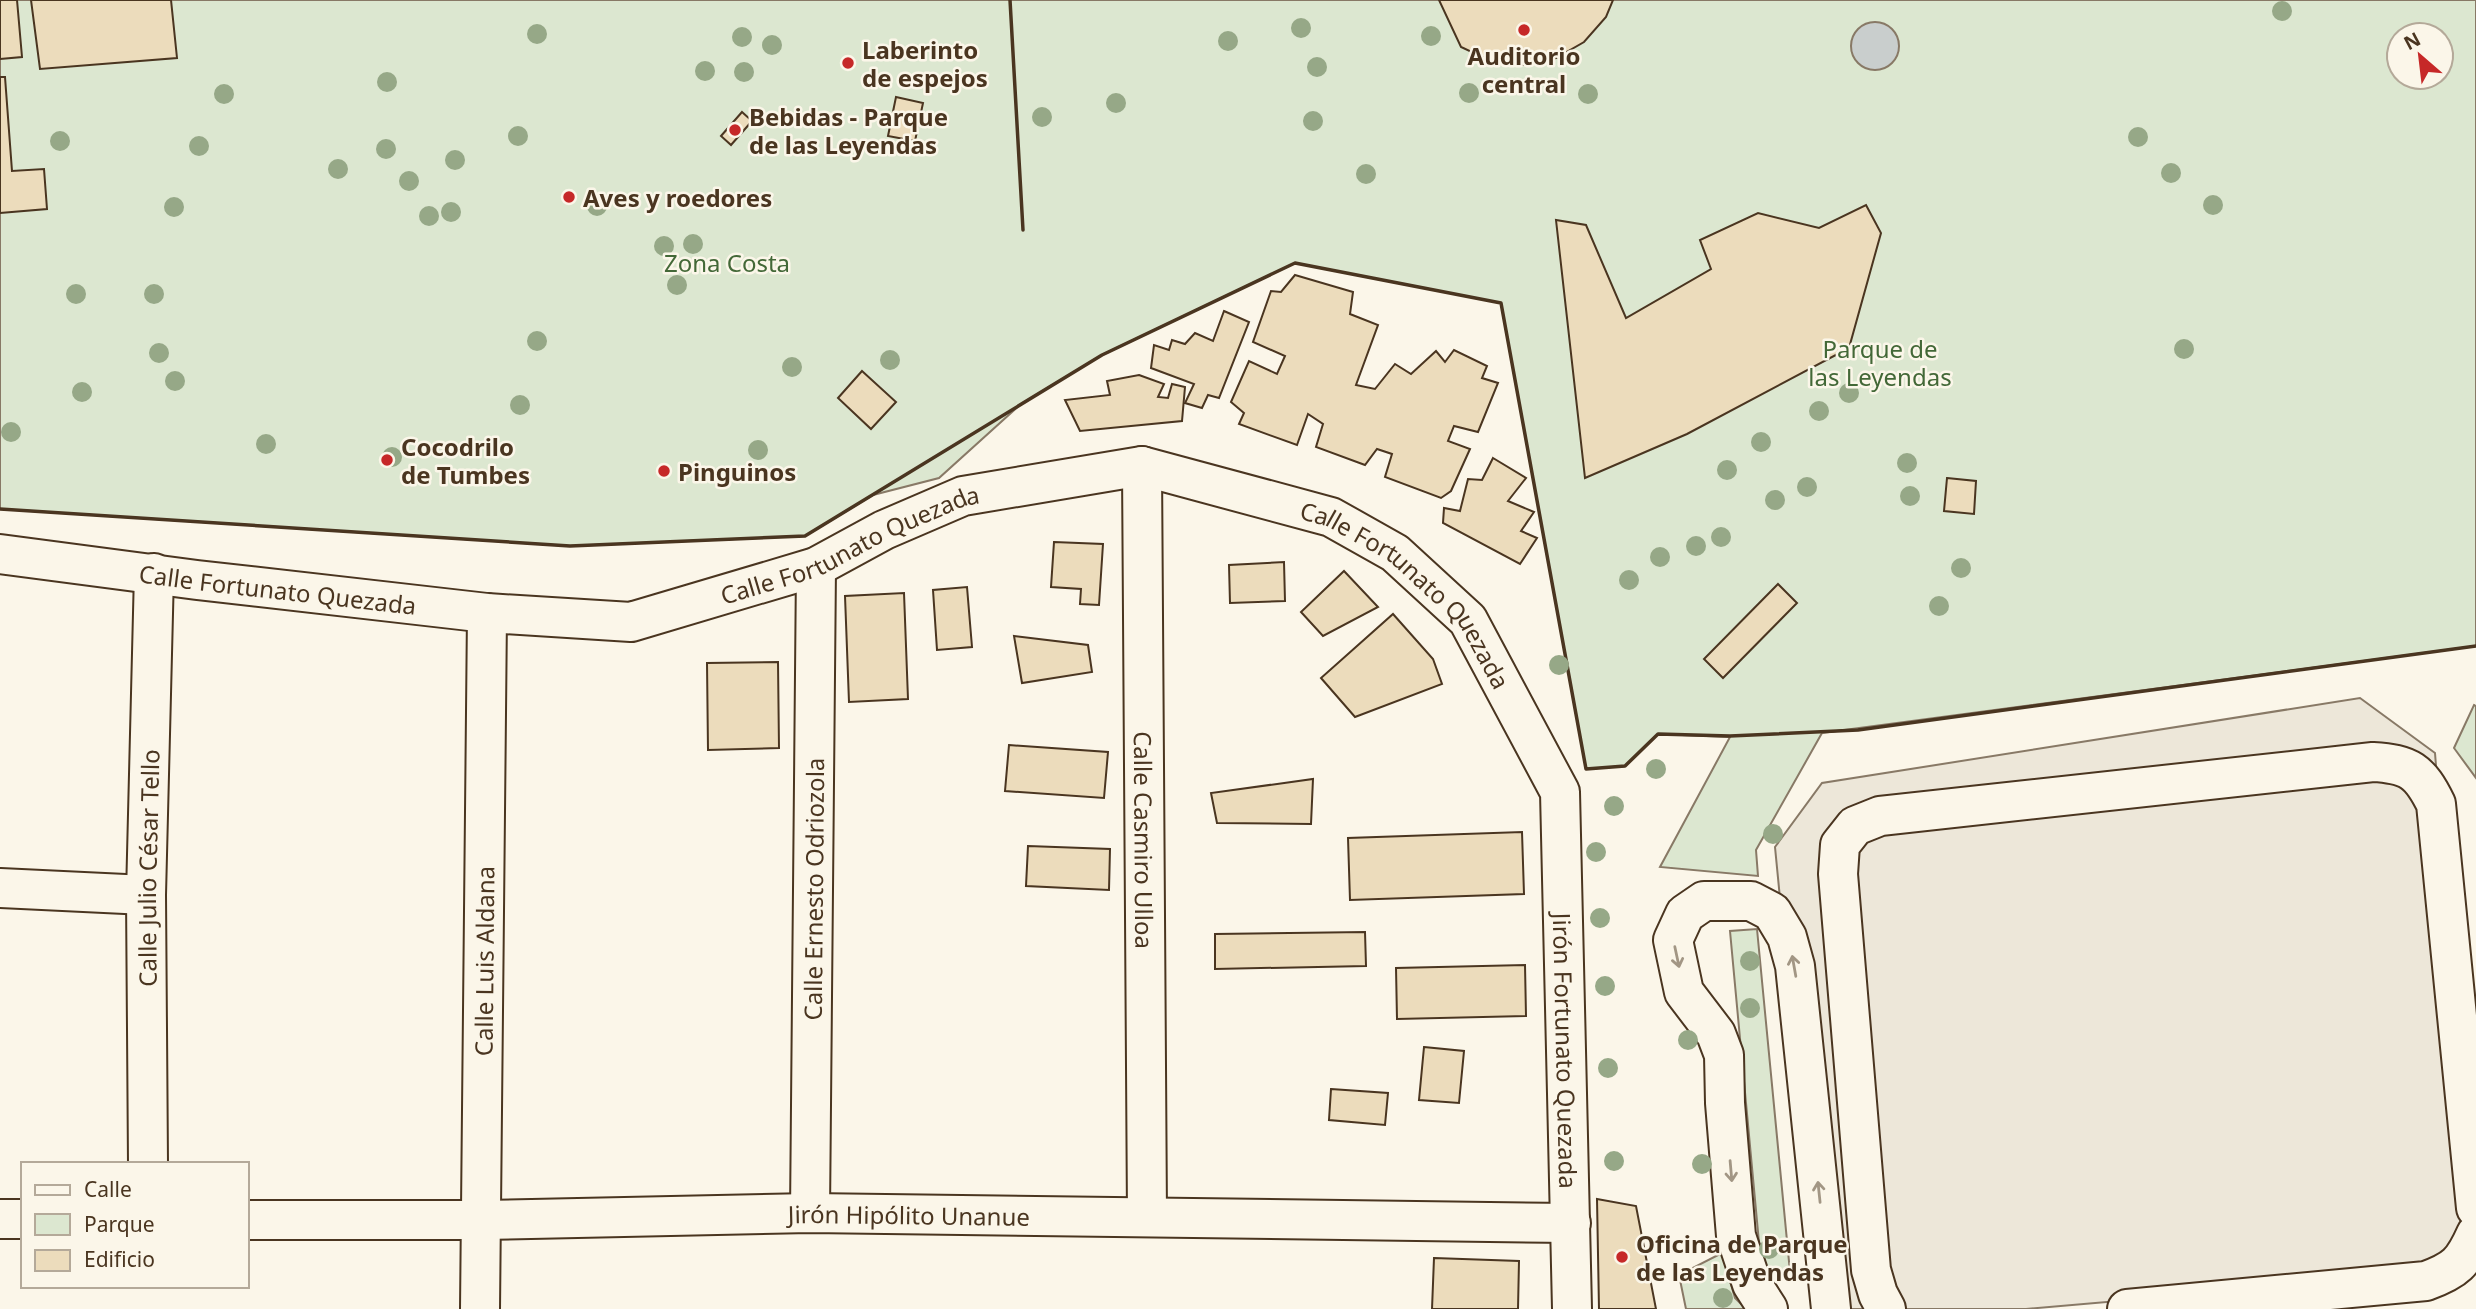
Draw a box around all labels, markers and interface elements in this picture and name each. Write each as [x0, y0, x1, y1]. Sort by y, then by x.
north arrow [2385, 21, 2455, 91]
marker: Auditorio central [1516, 22, 1532, 38]
text: N [2399, 26, 2425, 56]
place label: Laberinto de espejos [862, 33, 988, 94]
place label: Auditorio central [1468, 39, 1580, 100]
marker: Laberinto de espejos [840, 55, 856, 71]
place label: Bebidas - Parque de las Leyendas [749, 100, 948, 161]
marker: Bebidas - Parque de las Leyendas [727, 122, 743, 138]
place label: Aves y roedores [583, 181, 772, 214]
marker: Aves y roedores [561, 189, 577, 205]
park label: Zona Costa [664, 246, 790, 279]
park label: Parque de las Leyendas [1808, 332, 1952, 393]
place label: Cocodrilo de Tumbes [401, 430, 530, 491]
marker: Cocodrilo de Tumbes [379, 452, 395, 468]
place label: Pinguinos [678, 455, 796, 488]
marker: Pinguinos [656, 463, 672, 479]
street label: Calle Fortunato Quezada [716, 477, 982, 611]
street label: Calle Fortunato Quezada [1297, 493, 1518, 694]
street label: Calle Fortunato Quezada [137, 556, 418, 621]
street label: Calle Casmiro Ulloa [1127, 731, 1162, 949]
street label: Calle Julio César Tello [129, 749, 166, 987]
street label: Calle Ernesto Odriozola [795, 757, 831, 1021]
street label: Calle Luis Aldana [466, 866, 501, 1056]
street label: Jirón Fortunato Quezada [1546, 911, 1586, 1189]
one-way arrow [1670, 945, 1684, 968]
one-way arrow [1787, 955, 1800, 978]
one-way arrow [1725, 1159, 1738, 1182]
legend [21, 1162, 248, 1288]
text: Calle [84, 1175, 132, 1203]
one-way arrow [1812, 1182, 1825, 1204]
street label: Jirón Hipólito Unanue [786, 1196, 1030, 1232]
text: Parque [84, 1210, 154, 1238]
place label: Oficina de Parque de las Leyendas [1636, 1227, 1848, 1288]
text: Edificio [84, 1245, 155, 1273]
marker: Oficina de Parque de las Leyendas [1614, 1249, 1630, 1265]

